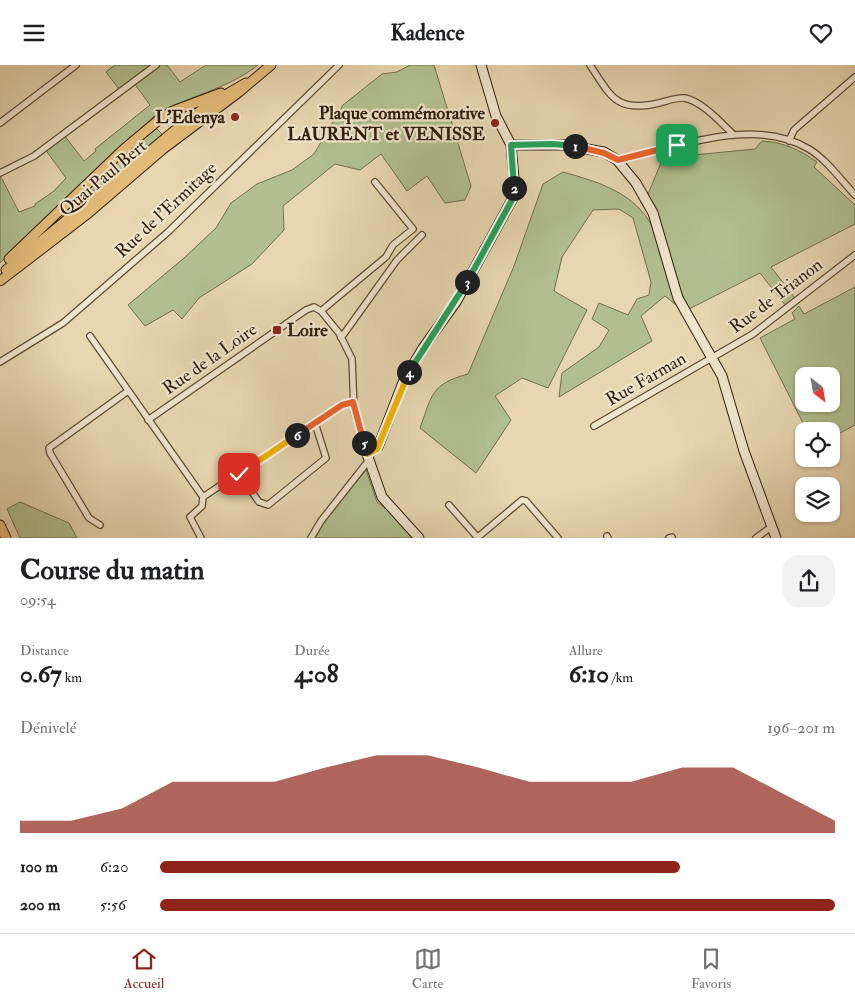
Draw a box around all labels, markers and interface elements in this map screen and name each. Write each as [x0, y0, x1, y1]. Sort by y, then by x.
icon: menu [20, 19, 48, 47]
text: Kadence [391, 19, 464, 47]
icon: heart [807, 19, 835, 47]
place label: Plaque commémorative LAURENT et VENISSE [287, 102, 485, 146]
place label: L'Edenya [155, 106, 226, 129]
marker: L'Edenya [229, 111, 241, 123]
marker: Plaque commémorative LAURENT et VENISSE [489, 117, 501, 129]
pin [656, 124, 698, 166]
icon: arrive [663, 131, 691, 159]
pin: 1 [562, 133, 588, 159]
street label: Quai Paul Bert [54, 135, 152, 221]
text: 1 [573, 138, 578, 155]
street label: Rue de l'Ermitage [110, 157, 222, 263]
pin: 2 [502, 175, 526, 201]
text: 2 [511, 180, 518, 197]
street label: Rue de Trianon [725, 253, 827, 339]
pin: 3 [454, 269, 480, 295]
text: 3 [465, 274, 470, 291]
street label: Rue de la Loire [158, 318, 262, 400]
place label: Loire [287, 319, 328, 342]
marker: Loire [271, 324, 283, 336]
street label: Rue Farman [602, 347, 690, 411]
pin: 4 [396, 359, 422, 385]
text: 4 [406, 364, 413, 381]
north arrow [795, 367, 840, 413]
map controls [795, 367, 840, 522]
button: locate [795, 422, 840, 467]
pin: 6 [284, 423, 310, 447]
text: 6 [294, 427, 301, 444]
pin: 5 [352, 431, 376, 455]
text: 5 [361, 435, 368, 452]
pin [218, 453, 260, 495]
icon: check [225, 460, 253, 488]
button: layers [795, 477, 840, 522]
text: Course du matin [20, 553, 204, 588]
button: share [783, 555, 835, 607]
text: 09:54 [20, 590, 56, 610]
text: Distance [20, 642, 69, 659]
text: Durée [294, 642, 330, 659]
text: Allure [569, 642, 603, 659]
text: 0.67 [20, 659, 62, 690]
text: 4:08 [294, 659, 339, 690]
text: 6:10 [569, 659, 609, 690]
text: km [62, 669, 82, 686]
text: /km [609, 669, 633, 686]
text: Dénivelé [20, 718, 76, 738]
text: 196–201 m [767, 718, 835, 738]
text: 100 m [20, 857, 58, 877]
text: 6:20 [100, 857, 128, 877]
text: 200 m [20, 895, 60, 915]
text: 5:56 [100, 895, 126, 915]
tab: Accueil [124, 945, 164, 992]
tab: Carte [412, 945, 443, 992]
tab: Favoris [691, 945, 731, 992]

